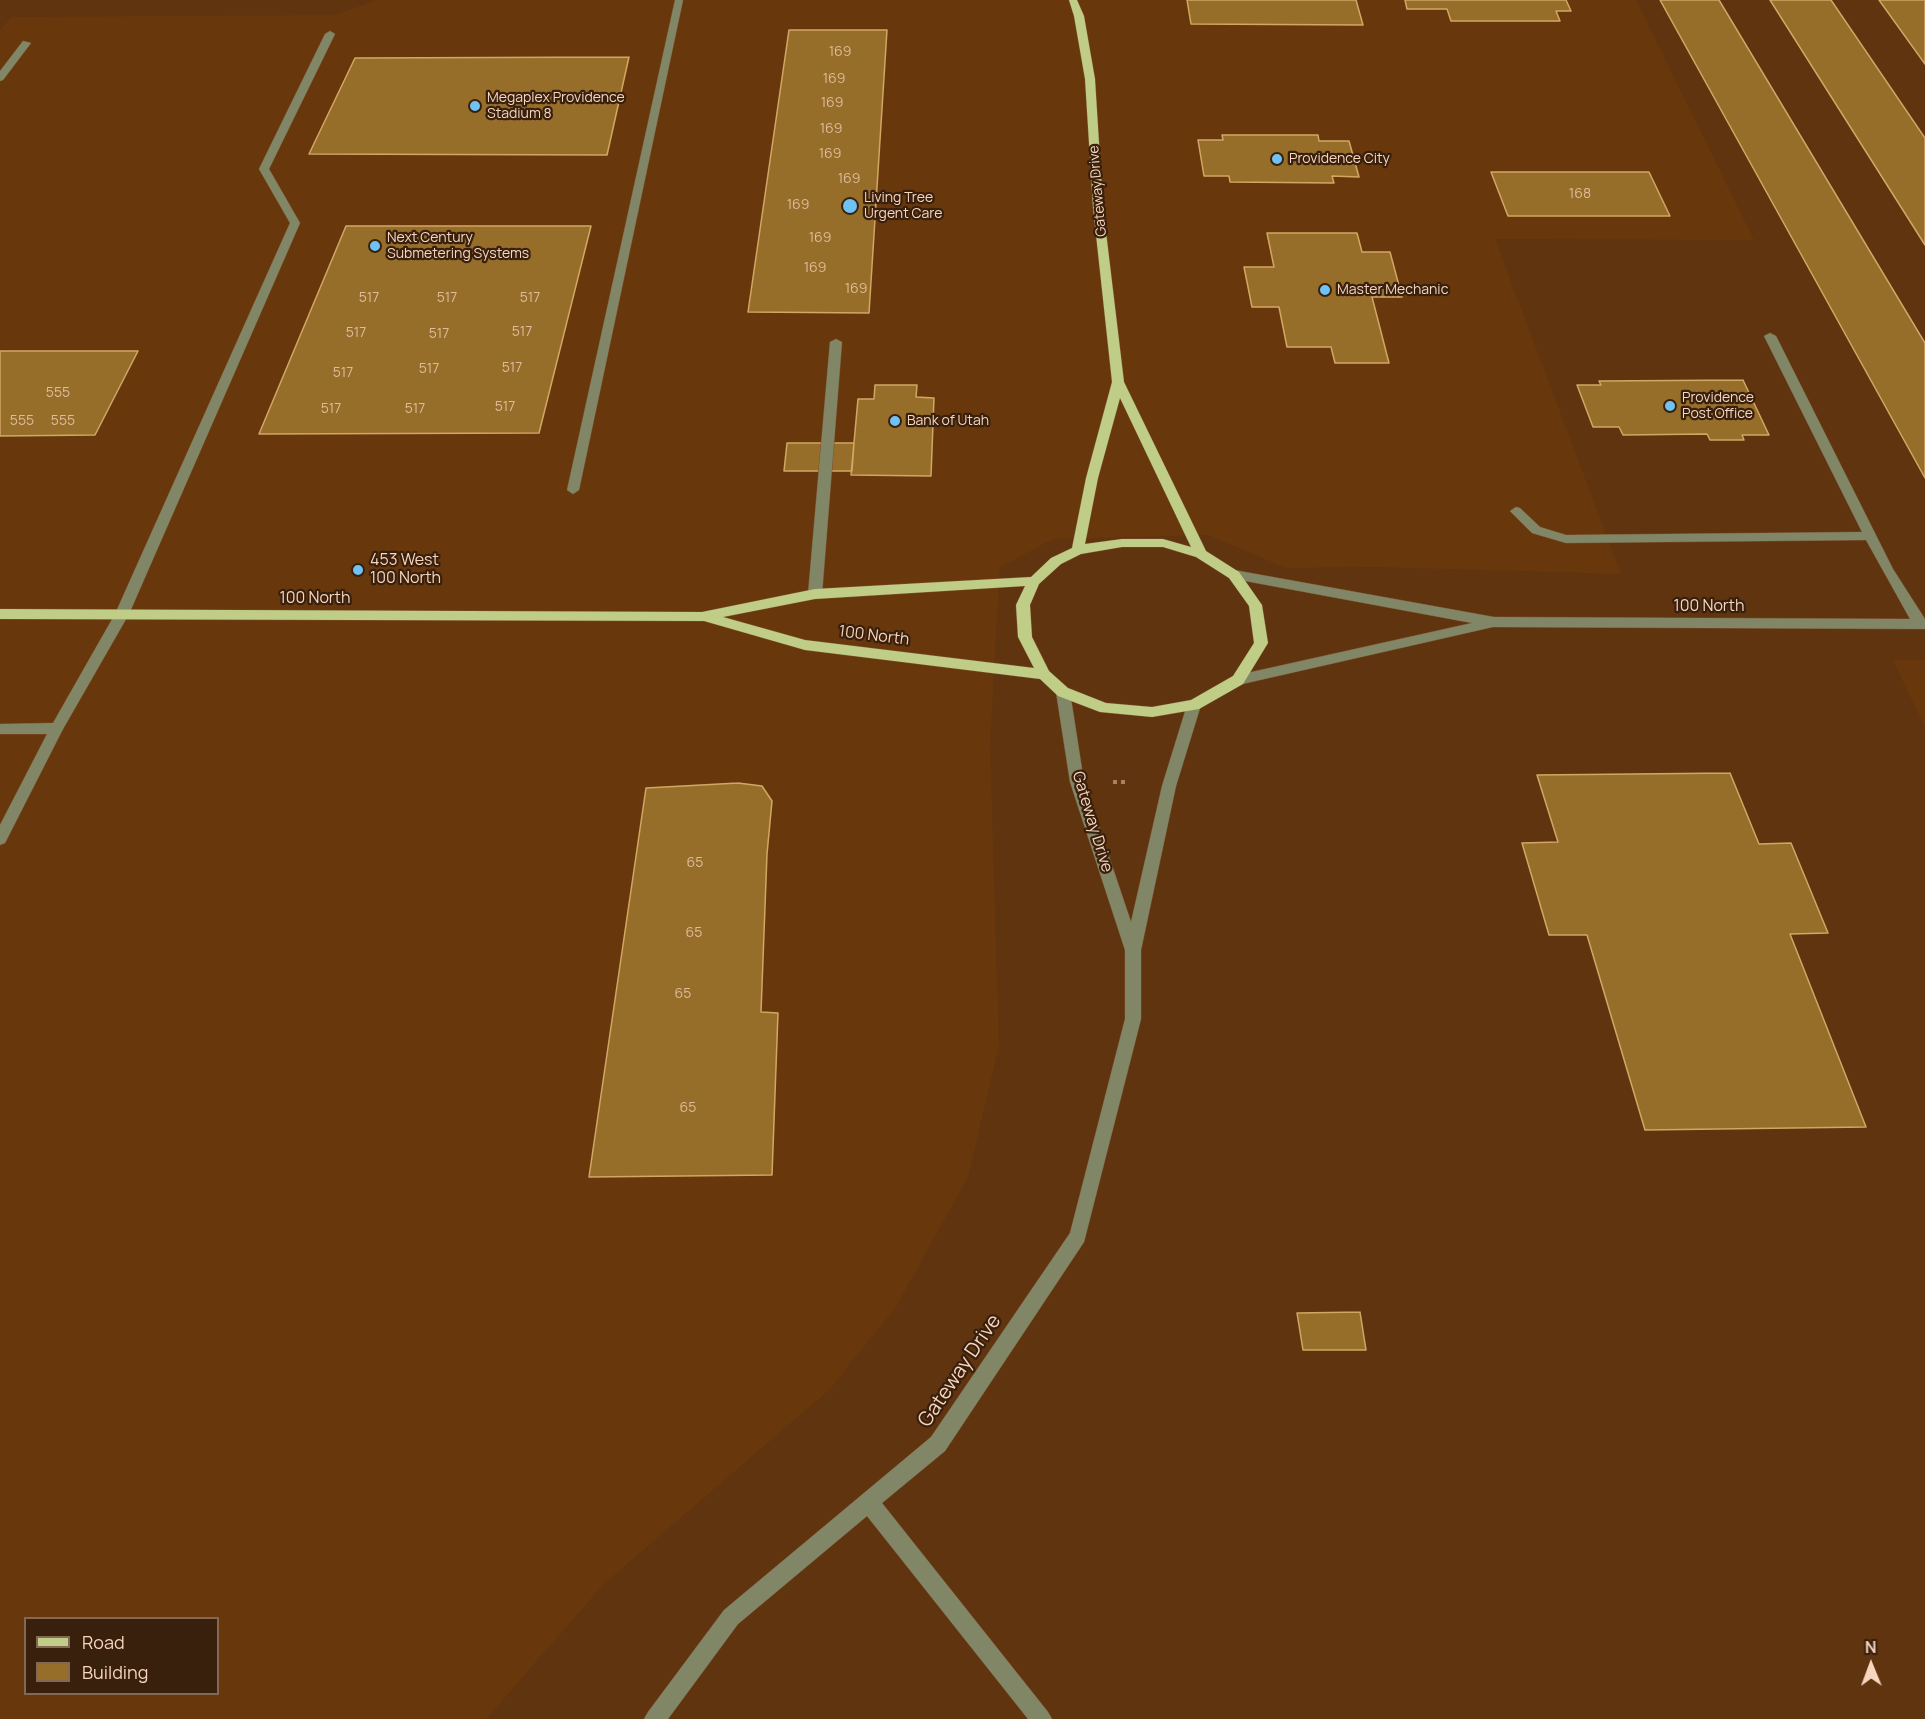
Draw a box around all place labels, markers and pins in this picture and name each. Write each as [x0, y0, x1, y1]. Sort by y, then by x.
place label: Megaplex Providence Stadium 8 [487, 90, 625, 122]
marker: Megaplex Providence Stadium 8 [468, 99, 482, 113]
place label: Providence City [1289, 151, 1390, 167]
marker: Providence City [1270, 152, 1284, 166]
place label: Living Tree Urgent Care [864, 190, 942, 222]
marker: Living Tree Urgent Care [841, 197, 859, 215]
place label: Next Century Submetering Systems [387, 230, 529, 262]
marker: Next Century Submetering Systems [368, 239, 382, 253]
place label: Master Mechanic [1337, 282, 1448, 298]
marker: Master Mechanic [1318, 283, 1332, 297]
place label: Providence Post Office [1682, 390, 1754, 422]
marker: Providence Post Office [1663, 399, 1677, 413]
place label: Bank of Utah [907, 413, 989, 429]
marker: Bank of Utah [888, 414, 902, 428]
place label: 453 West 100 North [370, 551, 441, 589]
marker: 453 West 100 North [351, 563, 365, 577]

